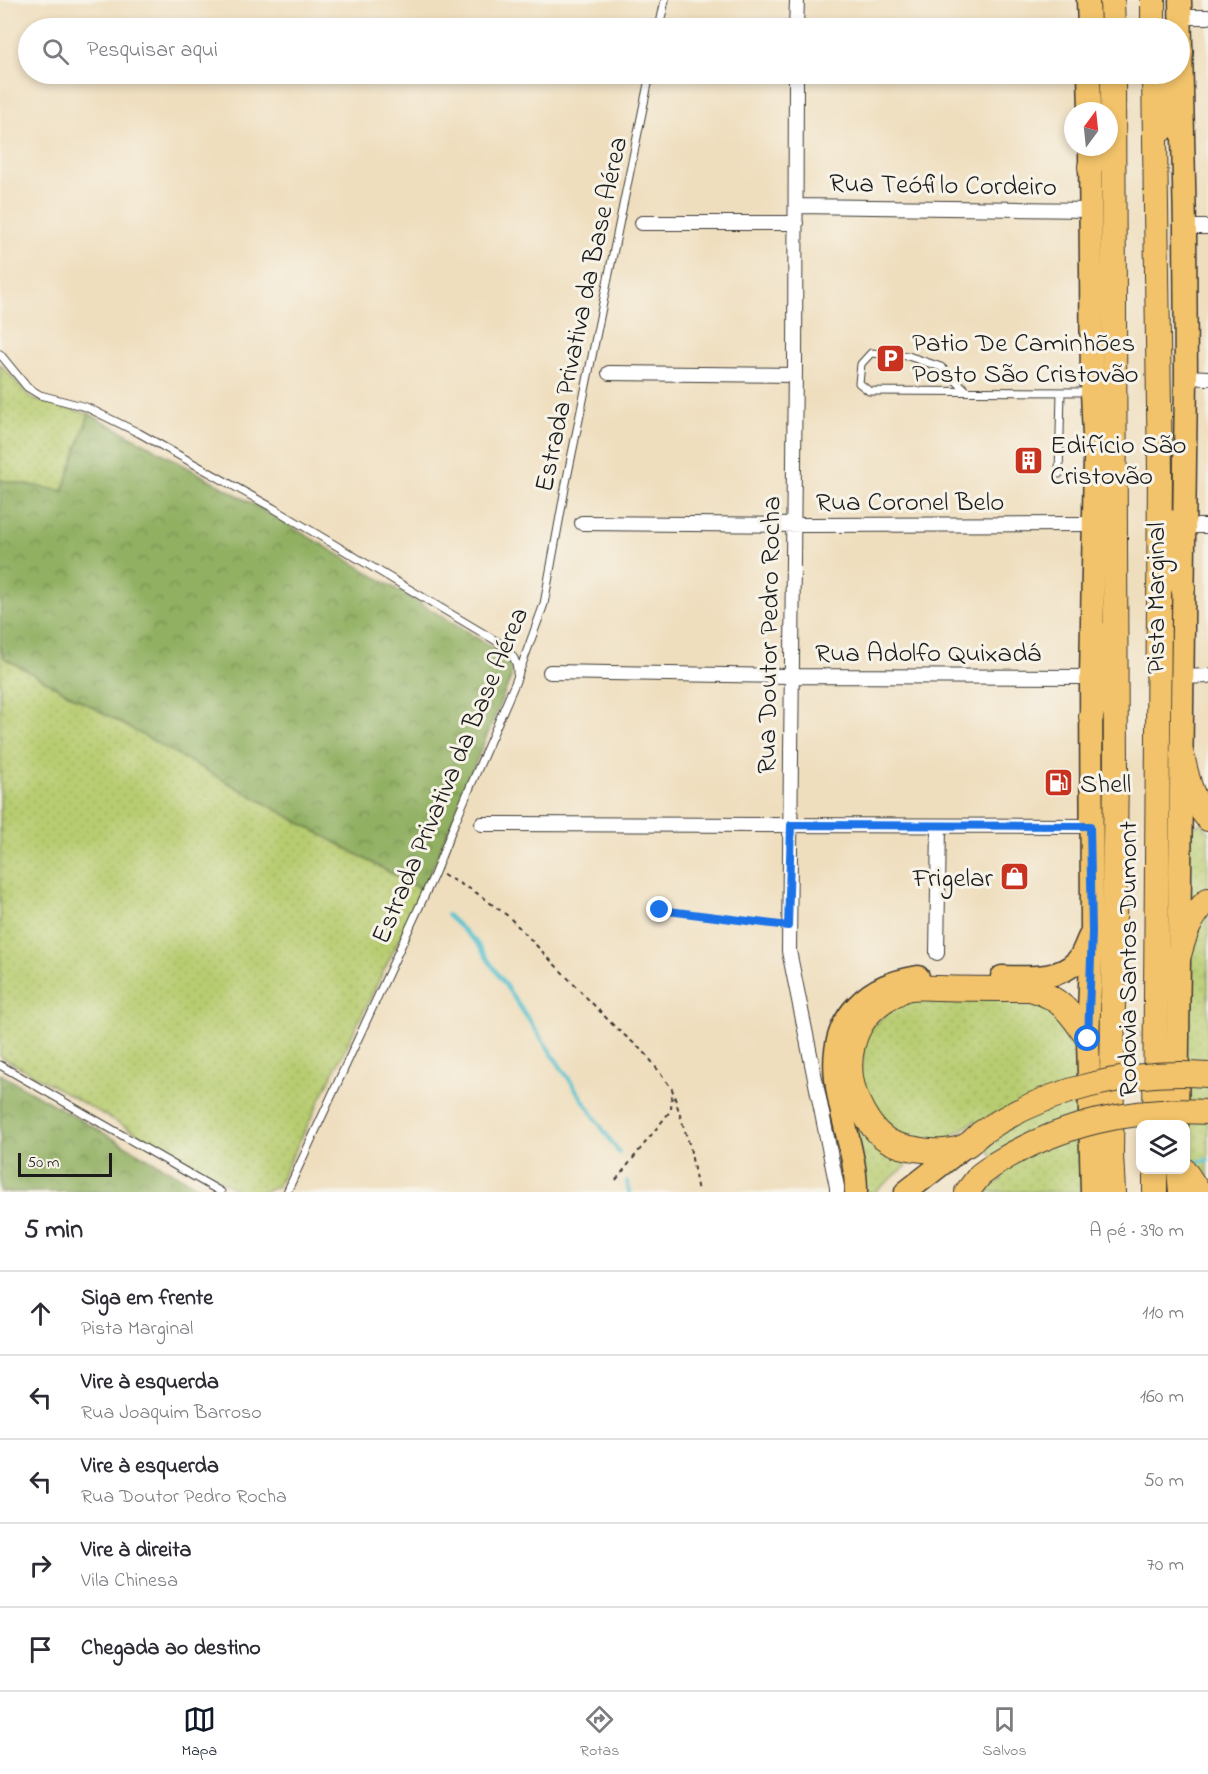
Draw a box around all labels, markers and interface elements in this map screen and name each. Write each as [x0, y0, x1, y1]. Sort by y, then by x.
search box [18, 18, 1190, 84]
icon: search [39, 35, 72, 68]
text: Pesquisar aqui [87, 35, 218, 67]
north arrow [1064, 102, 1118, 156]
street label: Estrada Privativa da Base Aérea [526, 133, 639, 496]
street label: Rua Teófilo Cordeiro [829, 165, 1057, 208]
place label: Patio De Caminhões Posto São Cristovão [912, 325, 1138, 395]
parking icon: Patio De Caminhões Posto São Cristovão [875, 342, 907, 374]
place label: Edifício São Cristovão [1050, 427, 1186, 497]
building icon: Edifício São Cristovão [1013, 444, 1045, 476]
street label: Rua Coronel Belo [816, 484, 1004, 523]
street label: Rua Doutor Pedro Rocha [749, 496, 792, 774]
street label: Pista Marginal [1138, 522, 1177, 674]
street label: Estrada Privativa da Base Aérea [363, 602, 540, 950]
street label: Rua Adolfo Quixadá [815, 635, 1041, 674]
place label: Shell [1080, 766, 1131, 805]
fuel station icon: Shell [1043, 767, 1075, 799]
street label: Rodovia Santos Dumont [1110, 821, 1149, 1097]
place label: Frigelar [912, 860, 994, 899]
shop icon: Frigelar [998, 861, 1030, 893]
route end [646, 896, 672, 922]
route start [1074, 1025, 1100, 1051]
map controls [1136, 1120, 1190, 1174]
button: layers [1136, 1120, 1190, 1174]
scale bar [18, 1150, 112, 1178]
text: 50 m [27, 1151, 59, 1175]
text: 5 min [24, 1212, 83, 1250]
text: A pé · 390 m [1089, 1217, 1184, 1246]
text: Siga em frente [81, 1283, 213, 1315]
icon: ahead [24, 1297, 57, 1330]
text: 110 m [1142, 1299, 1184, 1328]
text: Pista Marginal [81, 1315, 193, 1344]
text: Vire à esquerda [81, 1367, 219, 1399]
icon: left [24, 1381, 57, 1414]
text: 160 m [1140, 1383, 1184, 1412]
text: Rua Joaquim Barroso [81, 1399, 262, 1428]
text: Vire à esquerda [81, 1451, 219, 1483]
icon: left [24, 1465, 57, 1498]
text: 50 m [1143, 1467, 1184, 1496]
text: Rua Doutor Pedro Rocha [81, 1483, 287, 1512]
text: Vire à direita [81, 1535, 191, 1567]
icon: right [24, 1549, 57, 1582]
text: 70 m [1147, 1551, 1184, 1580]
text: Vila Chinesa [81, 1567, 178, 1596]
icon: arrive [24, 1633, 57, 1666]
text: Chegada ao destino [81, 1633, 261, 1665]
tab: Mapa [181, 1703, 217, 1763]
tab: Rotas [580, 1703, 619, 1763]
tab: Salvos [982, 1703, 1027, 1763]

